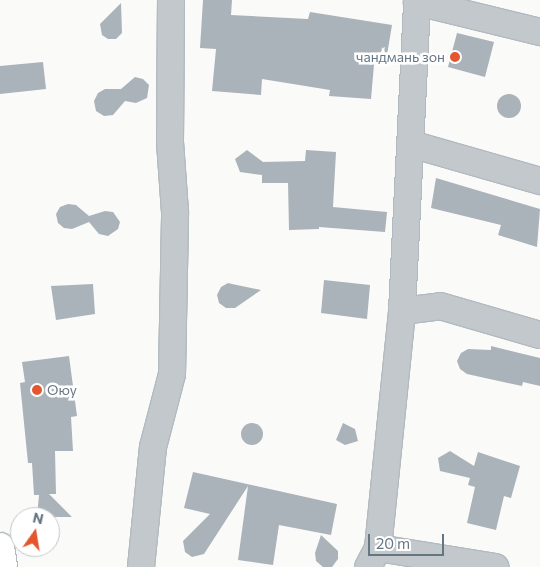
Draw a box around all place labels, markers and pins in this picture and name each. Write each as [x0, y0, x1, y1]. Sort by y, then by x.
place label: чандмань зон [356, 49, 445, 65]
marker: чандмань зон [449, 51, 461, 63]
place label: Оюу [47, 382, 77, 398]
marker: Оюу [31, 384, 43, 396]

